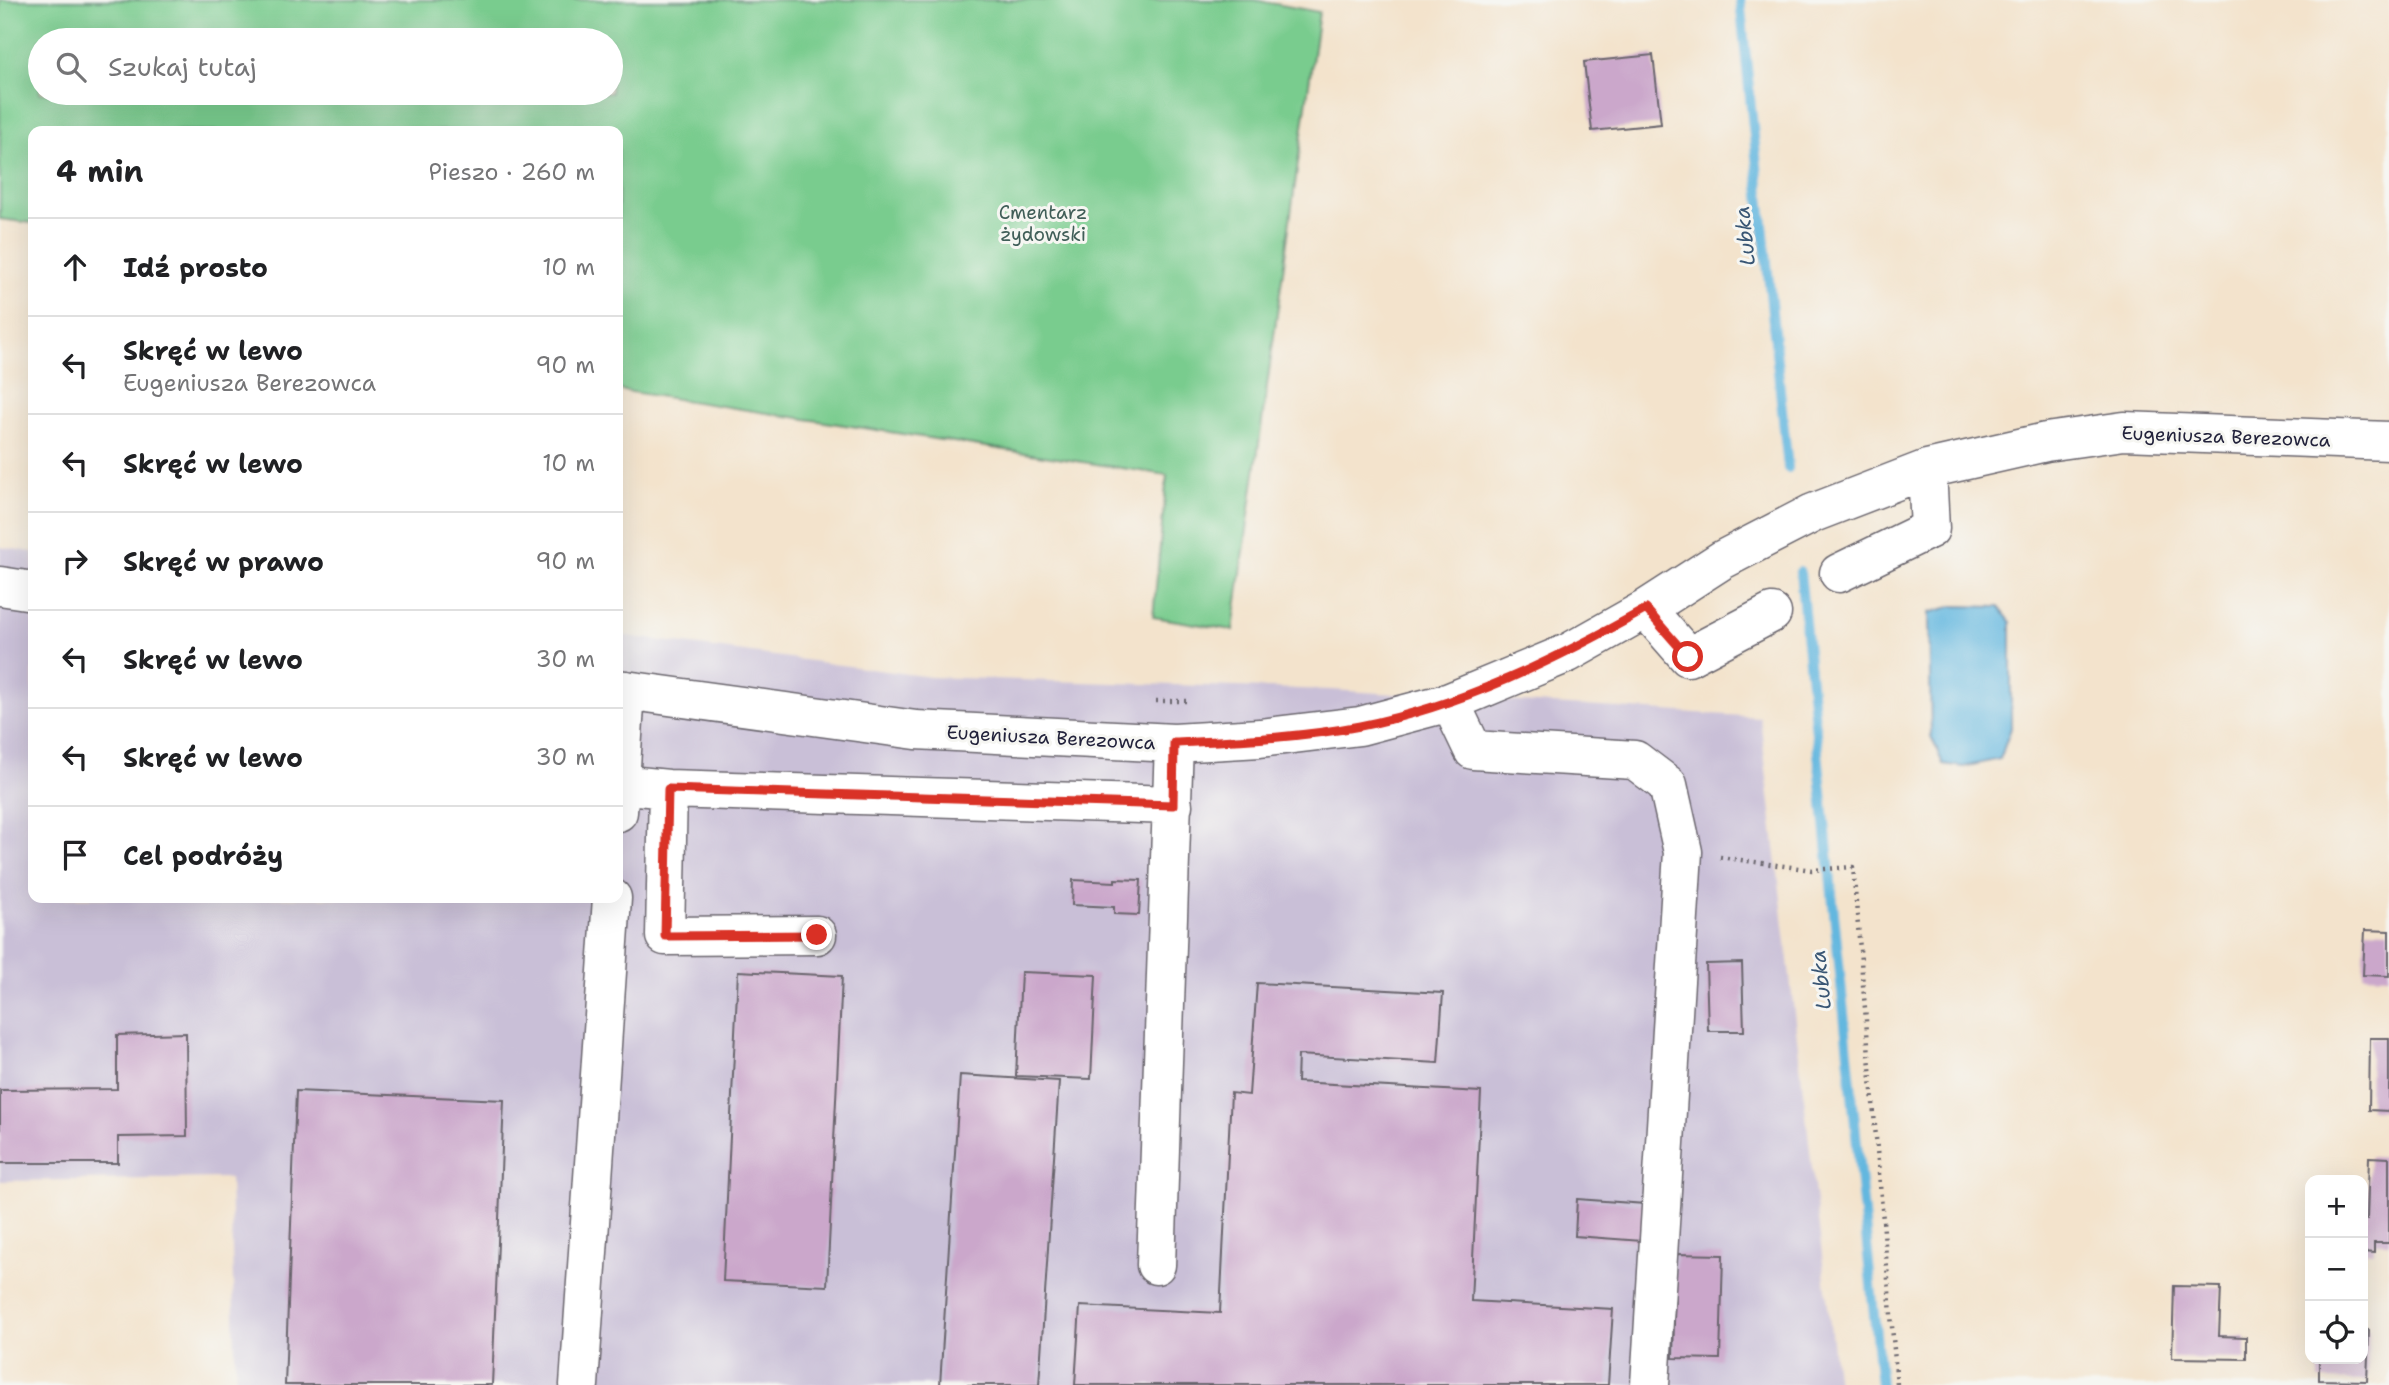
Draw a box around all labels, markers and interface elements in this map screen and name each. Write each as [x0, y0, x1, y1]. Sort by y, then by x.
search box [28, 28, 623, 105]
icon: search [52, 48, 90, 86]
text: Szukaj tutaj [108, 49, 257, 84]
text: 4 min [56, 151, 143, 192]
text: Pieszo · 260 m [429, 157, 595, 187]
park label: Cmentarz żydowski [999, 200, 1087, 247]
water label: Lubka [1728, 205, 1762, 267]
icon: ahead [56, 248, 94, 286]
text: Idź prosto [123, 250, 268, 285]
text: 10 m [542, 252, 595, 282]
text: Skręć w lewo [123, 333, 303, 368]
icon: left [56, 346, 94, 384]
text: 90 m [535, 350, 595, 380]
text: Eugeniusza Berezowca [123, 368, 376, 398]
street label: Eugeniusza Berezowca [2121, 420, 2331, 453]
icon: left [56, 444, 94, 482]
text: Skręć w lewo [123, 446, 303, 481]
text: 10 m [542, 448, 595, 478]
icon: right [56, 542, 94, 580]
text: Skręć w prawo [123, 544, 324, 579]
text: 90 m [535, 546, 595, 576]
icon: left [56, 640, 94, 678]
route start [1672, 641, 1703, 672]
text: Skręć w lewo [123, 642, 303, 677]
text: 30 m [536, 644, 595, 674]
street label: Eugeniusza Berezowca [946, 720, 1156, 755]
icon: left [56, 738, 94, 776]
text: Skręć w lewo [123, 740, 303, 775]
text: 30 m [536, 742, 595, 772]
icon: arrive [56, 836, 94, 874]
text: Cel podróży [123, 838, 283, 873]
route end [801, 919, 832, 950]
water label: Lubka [1804, 949, 1838, 1011]
map controls [2305, 1175, 2368, 1364]
button: + [2305, 1175, 2368, 1238]
button: − [2305, 1238, 2368, 1301]
button: locate [2305, 1301, 2368, 1364]

